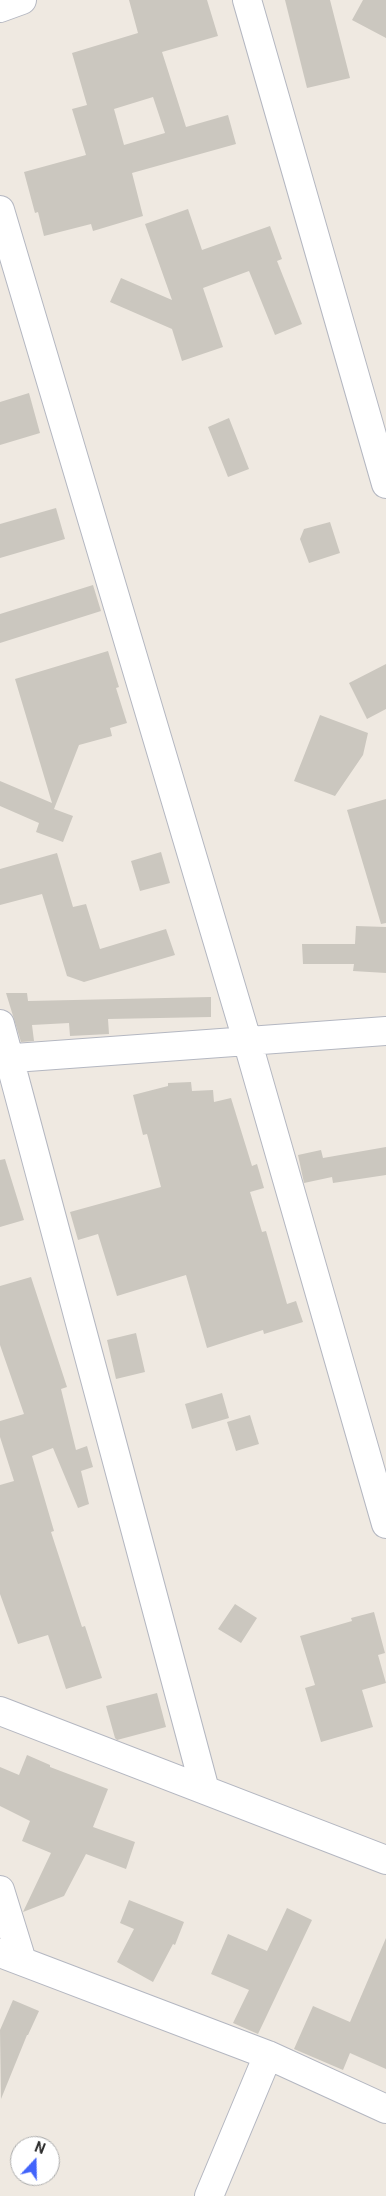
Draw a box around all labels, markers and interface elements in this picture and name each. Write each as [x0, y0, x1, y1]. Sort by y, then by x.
north arrow [10, 2136, 60, 2186]
text: N [33, 2139, 47, 2157]

